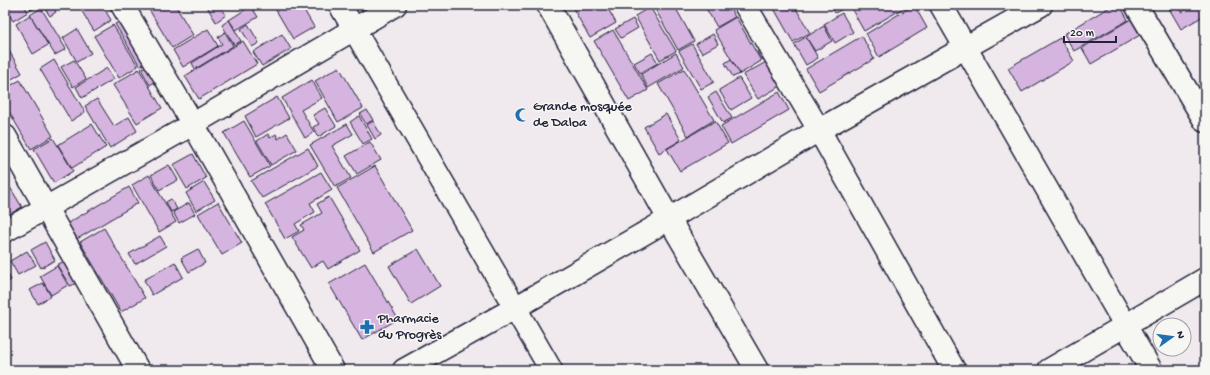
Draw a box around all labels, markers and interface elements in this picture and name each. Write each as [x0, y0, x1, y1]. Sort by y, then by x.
scale bar [1064, 18, 1116, 44]
text: 20 m [1070, 27, 1095, 41]
place label: Grande mosquée de Daloa [533, 99, 632, 132]
mosque icon: Grande mosquée de Daloa [514, 107, 530, 123]
place label: Pharmacie du Progrès [377, 311, 442, 344]
north arrow [1152, 317, 1192, 357]
pharmacy icon: Pharmacie du Progrès [359, 319, 375, 335]
text: N [1173, 330, 1186, 340]

